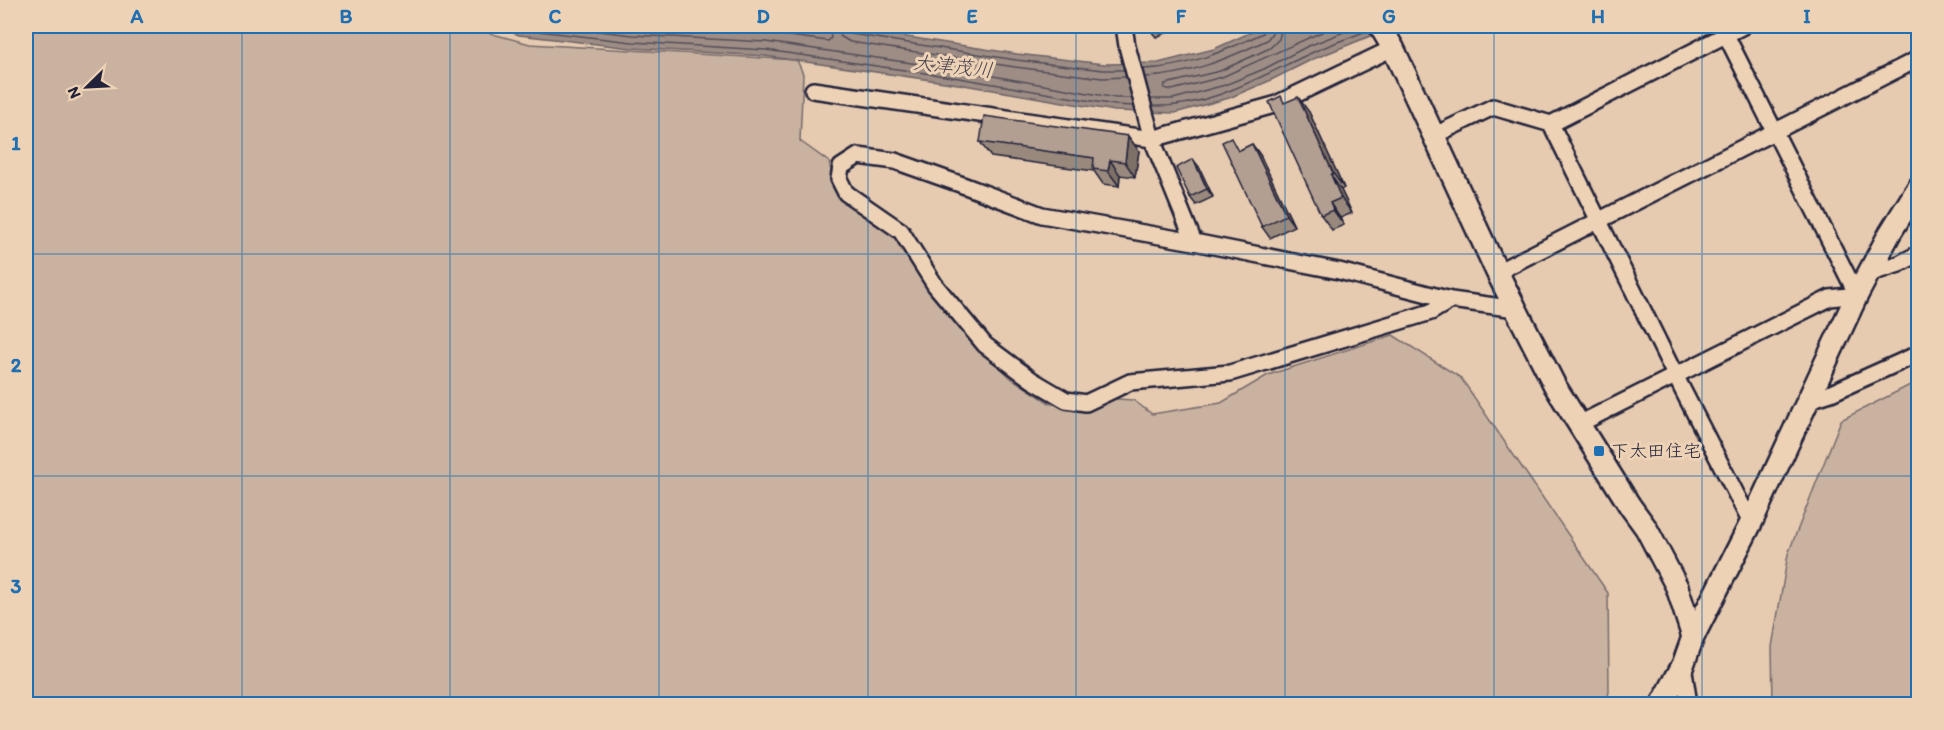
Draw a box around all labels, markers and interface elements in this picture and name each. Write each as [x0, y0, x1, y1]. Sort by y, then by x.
text: A [130, 4, 144, 28]
text: B [340, 4, 353, 28]
text: C [549, 4, 562, 28]
text: D [756, 4, 770, 28]
text: E [966, 4, 978, 28]
text: F [1176, 4, 1187, 28]
text: G [1382, 4, 1396, 28]
text: H [1591, 4, 1605, 28]
text: I [1803, 4, 1811, 28]
water label: 大津茂川 [912, 50, 994, 82]
north arrow [57, 57, 117, 117]
text: N [63, 84, 85, 102]
text: 1 [11, 131, 21, 155]
text: 2 [11, 353, 22, 377]
place label: 下太田住宅 [1611, 440, 1701, 462]
marker: 下太田住宅 [1592, 444, 1606, 458]
text: 3 [11, 574, 22, 598]

